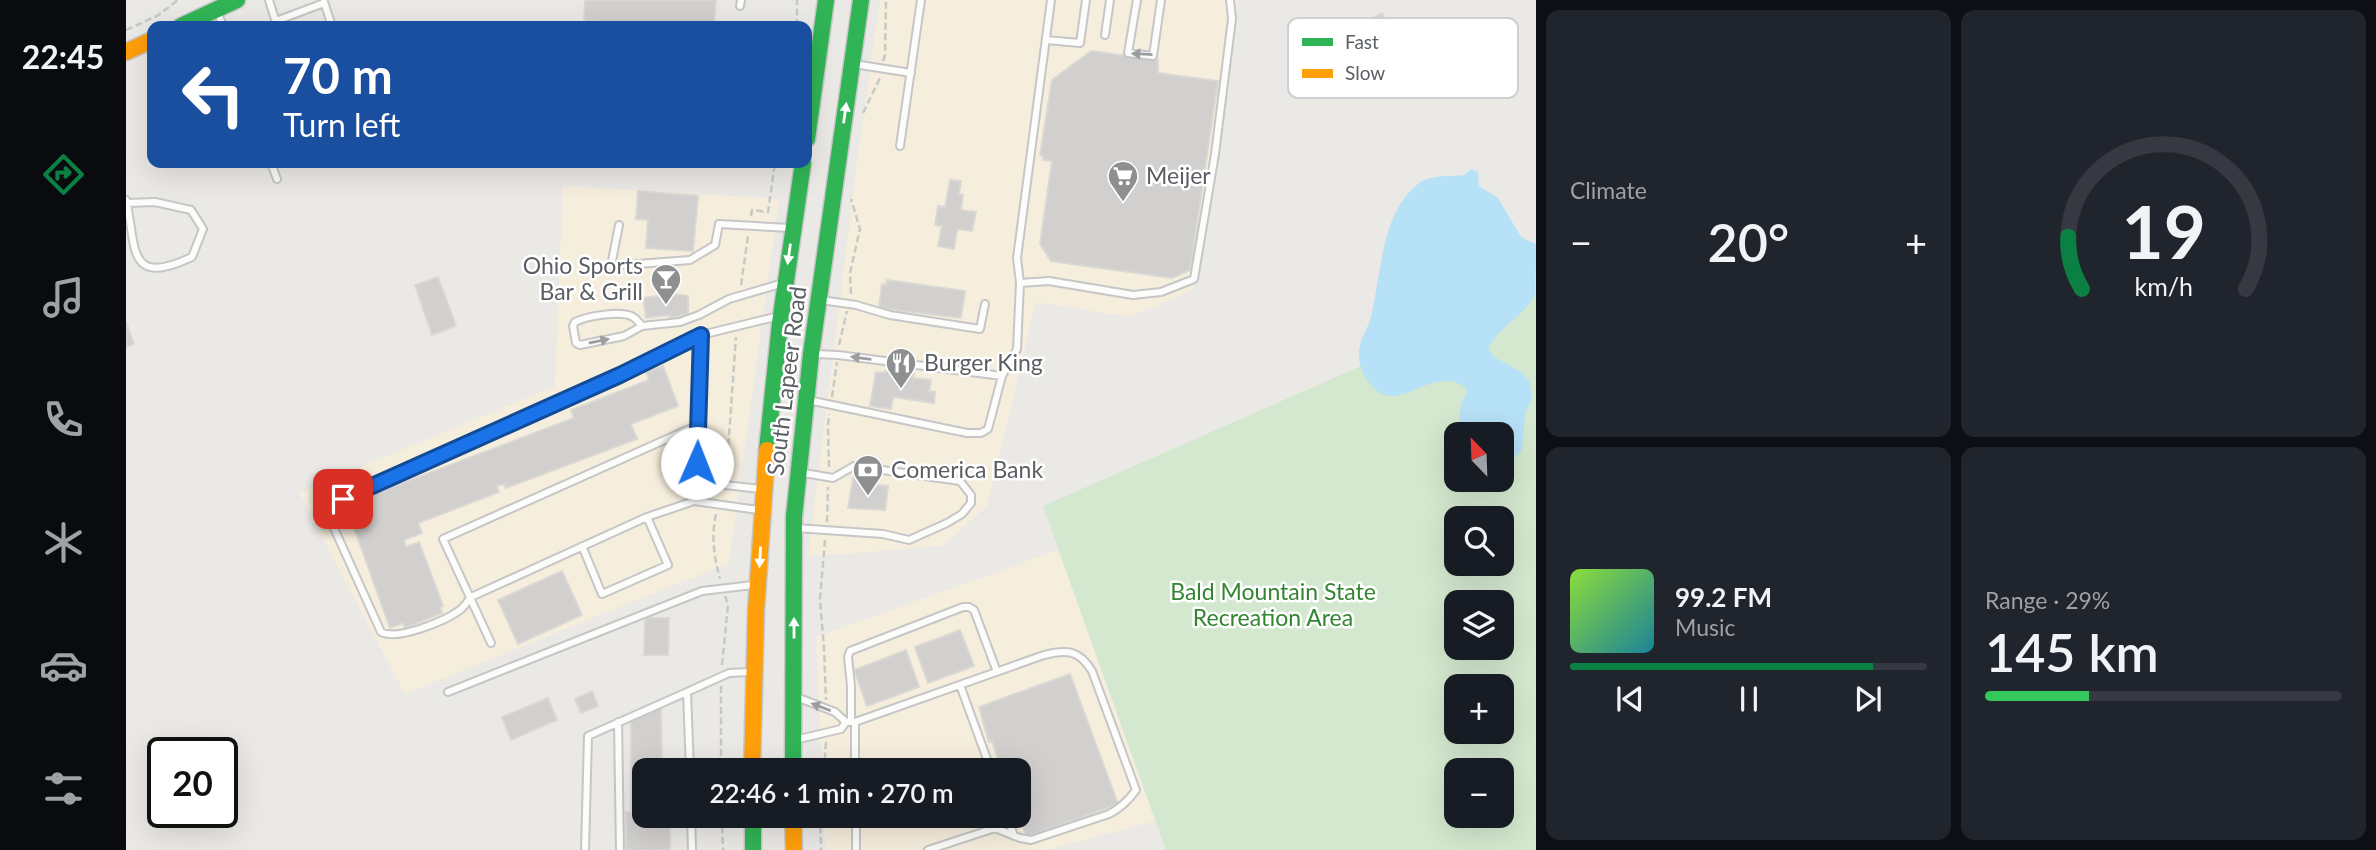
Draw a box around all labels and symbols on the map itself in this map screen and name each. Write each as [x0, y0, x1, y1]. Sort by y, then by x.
legend [1288, 18, 1518, 98]
text: Fast [1345, 30, 1379, 53]
one-way arrow [1131, 48, 1153, 59]
text: Slow [1345, 61, 1385, 84]
one-way arrow [840, 102, 851, 124]
supermarket icon: Meijer [1106, 159, 1140, 203]
place label: Meijer [1146, 161, 1211, 189]
one-way arrow [783, 243, 794, 265]
place label: Ohio Sports Bar & Grill [523, 251, 643, 305]
bar icon: Ohio Sports Bar & Grill [649, 262, 683, 306]
street label: South Lapeer Road [761, 285, 812, 477]
one-way arrow [588, 336, 610, 347]
restaurant icon: Burger King [884, 346, 918, 390]
place label: Burger King [924, 348, 1043, 376]
one-way arrow [850, 352, 872, 363]
north arrow [1444, 422, 1514, 492]
position arrow [660, 426, 734, 500]
bank icon: Comerica Bank [851, 453, 885, 497]
place label: Comerica Bank [891, 455, 1043, 483]
pin [313, 469, 373, 529]
one-way arrow [754, 546, 765, 568]
park label: Bald Mountain State Recreation Area [1170, 577, 1376, 631]
one-way arrow [788, 617, 800, 639]
one-way arrow [811, 701, 832, 712]
speed limit sign: 20 [147, 737, 238, 828]

